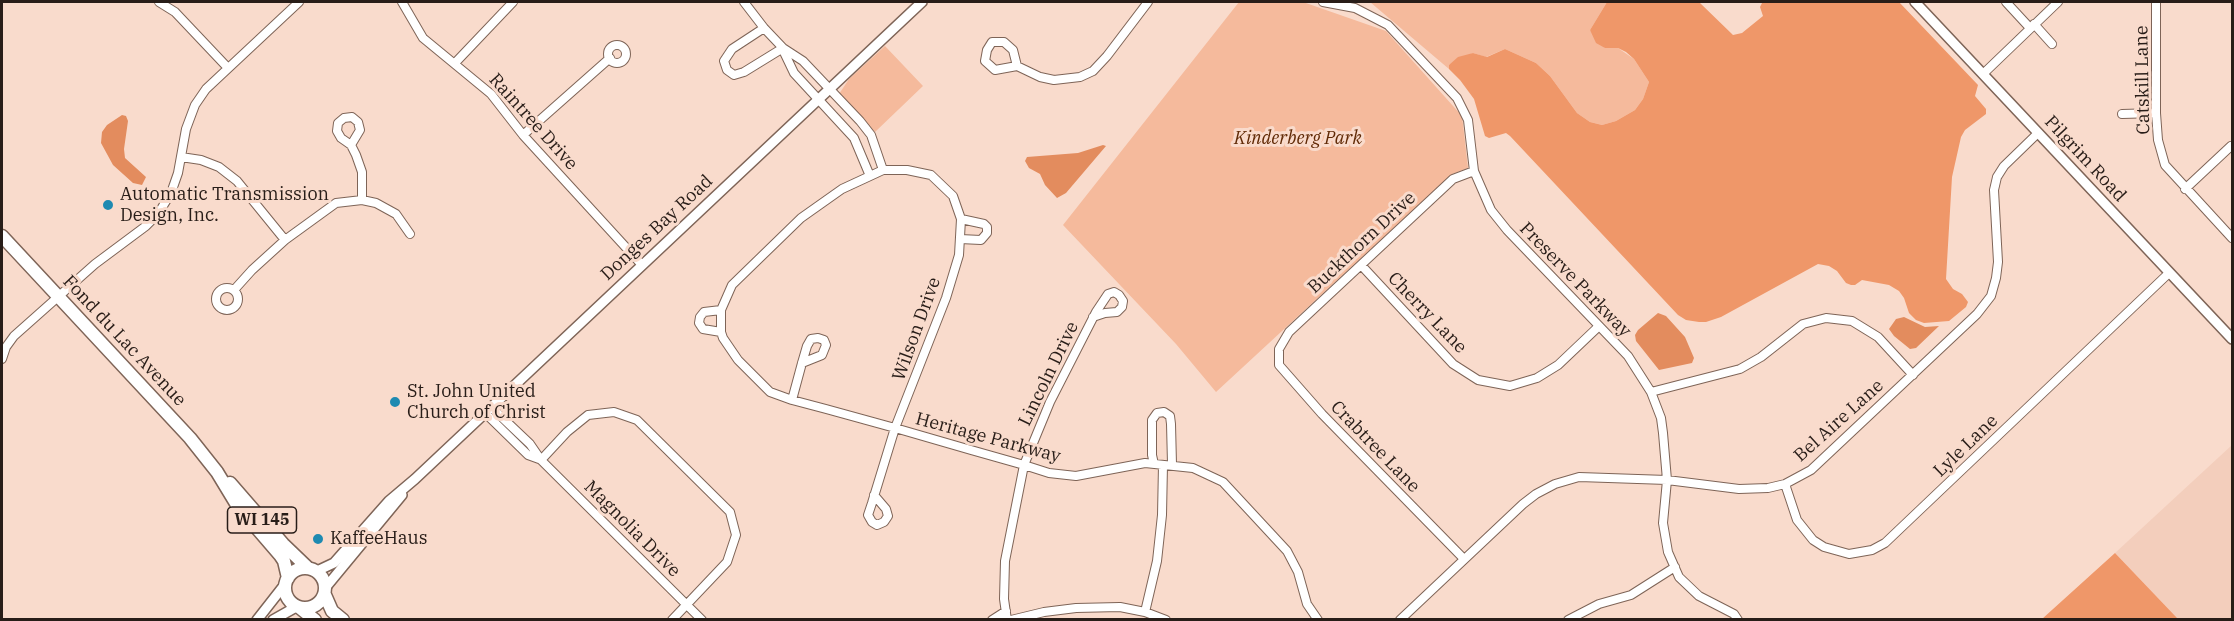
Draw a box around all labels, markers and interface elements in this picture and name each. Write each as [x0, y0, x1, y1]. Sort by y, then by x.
street label: Catskill Lane [2131, 25, 2155, 135]
street label: Raintree Drive [484, 69, 582, 175]
street label: Pilgrim Road [2040, 111, 2130, 207]
park label: Kinderberg Park [1234, 128, 1362, 150]
street label: Donges Bay Road [597, 171, 717, 285]
place label: Automatic Transmission Design, Inc. [120, 184, 329, 226]
street label: Buckthorn Drive [1304, 188, 1420, 298]
marker: Automatic Transmission Design, Inc. [101, 198, 115, 212]
street label: Preserve Parkway [1515, 218, 1635, 342]
street label: Cherry Lane [1383, 268, 1471, 358]
street label: Fond du Lac Avenue [58, 271, 190, 411]
street label: Wilson Drive [888, 274, 946, 384]
street label: Lincoln Drive [1014, 318, 1084, 430]
street label: Bel Aire Lane [1790, 375, 1888, 467]
place label: St. John United Church of Christ [407, 381, 546, 424]
marker: St. John United Church of Christ [388, 395, 402, 409]
street label: Crabtree Lane [1326, 397, 1424, 497]
street label: Heritage Parkway [913, 408, 1063, 468]
street label: Lyle Lane [1929, 410, 2003, 482]
street label: Magnolia Drive [579, 476, 685, 582]
road number: WI 145 [228, 507, 296, 533]
place label: KaffeeHaus [330, 528, 428, 550]
marker: KaffeeHaus [311, 532, 325, 546]

